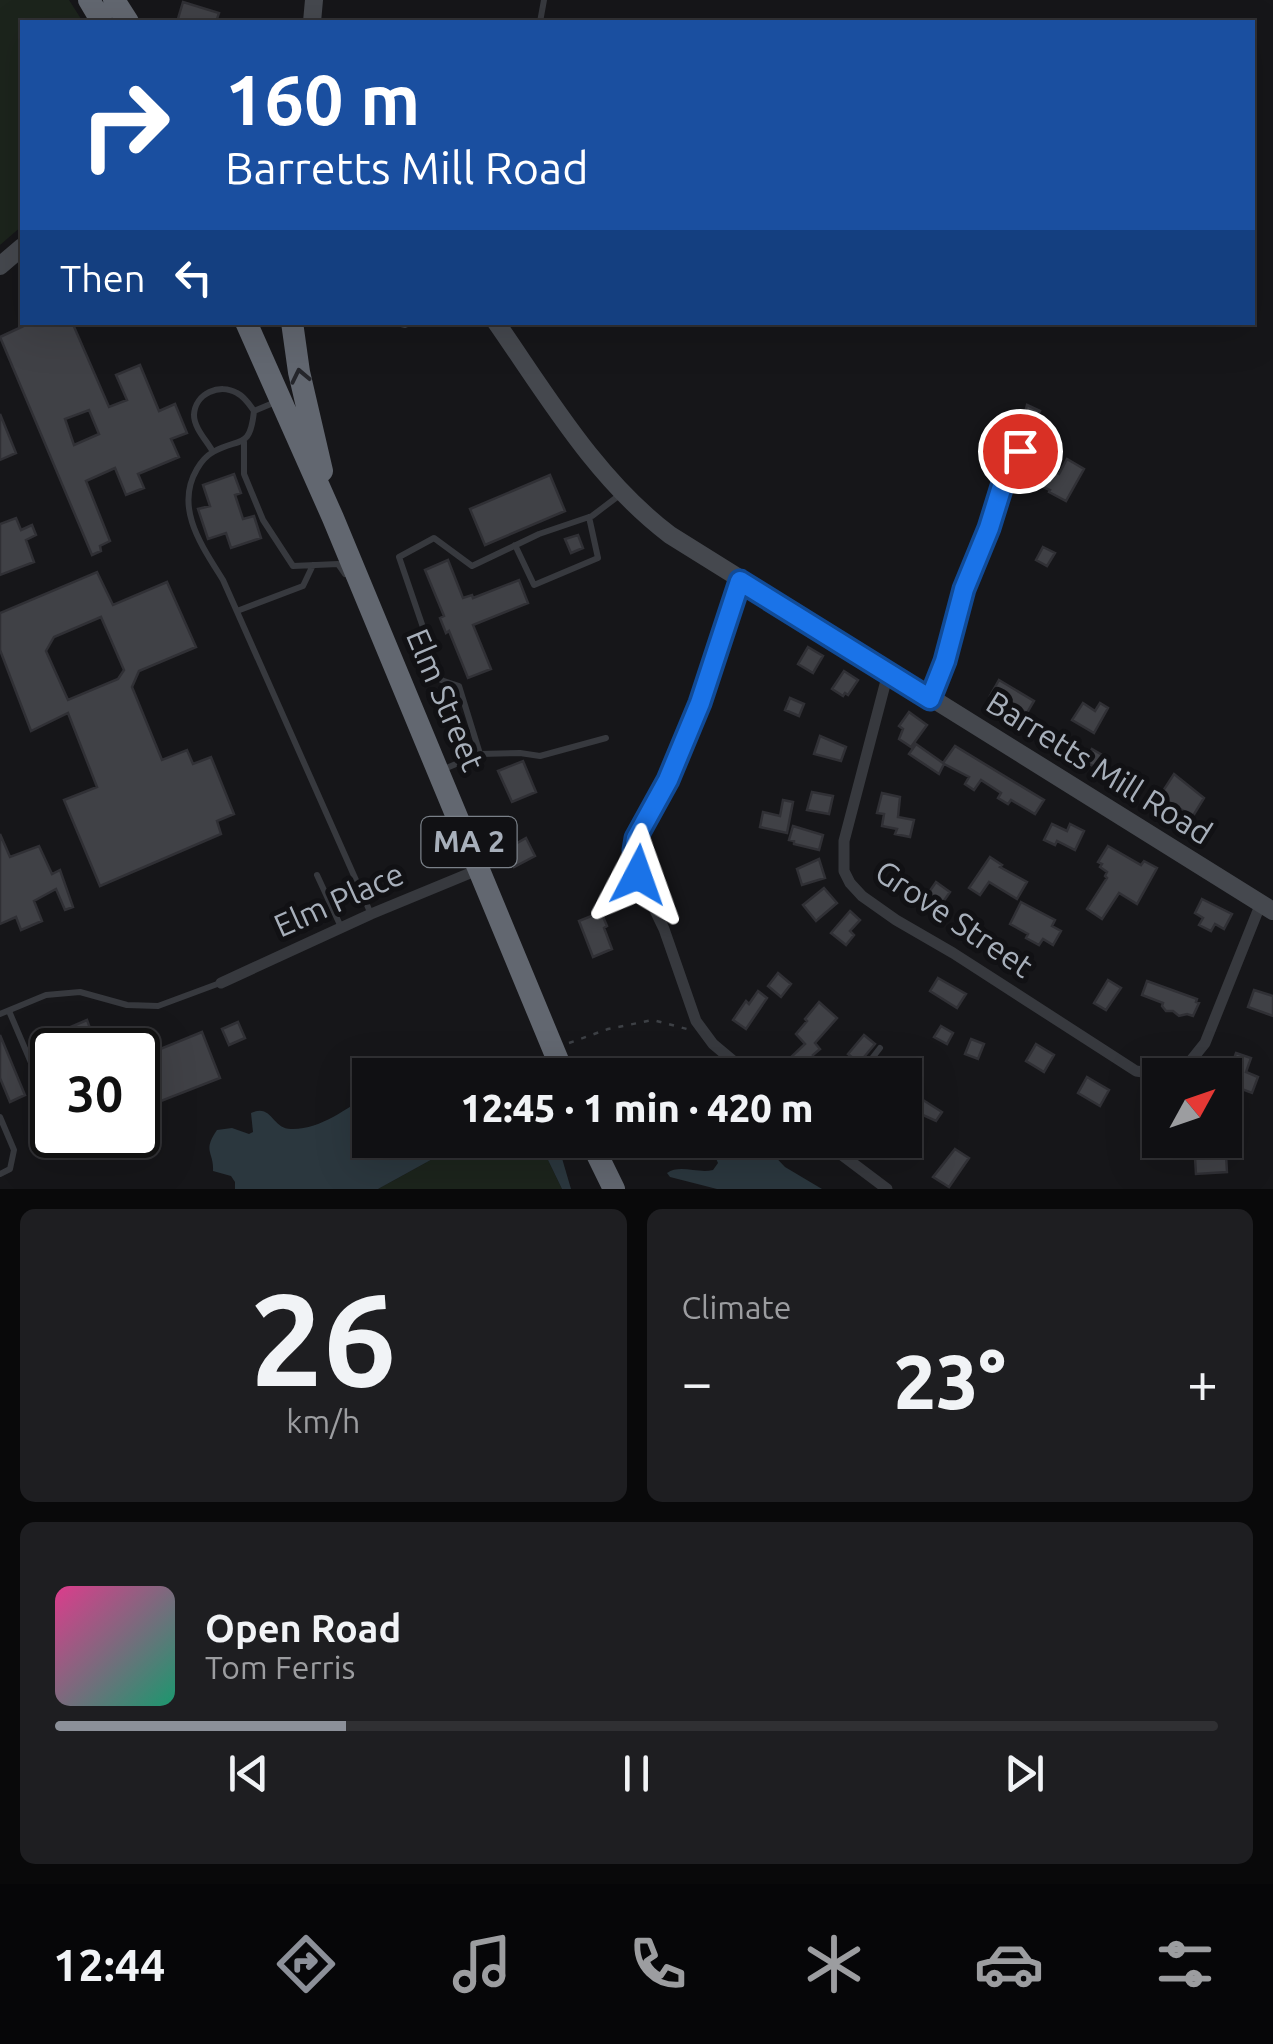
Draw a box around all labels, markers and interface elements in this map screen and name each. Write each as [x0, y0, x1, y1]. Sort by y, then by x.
icon: right [60, 60, 190, 190]
text: 160 m [225, 60, 420, 138]
text: Barretts Mill Road [225, 142, 588, 193]
icon: left [166, 250, 221, 305]
text: Then [60, 257, 146, 299]
one-way arrow [291, 368, 312, 385]
pin [978, 409, 1063, 494]
icon: arrive [993, 424, 1048, 479]
street label: Elm Street [400, 623, 492, 776]
street label: Barretts Mill Road [980, 683, 1219, 851]
road number: MA 2 [422, 817, 516, 867]
position arrow [586, 823, 690, 927]
street label: Grove Street [869, 852, 1040, 984]
street label: Elm Place [268, 855, 409, 944]
speed limit sign: 30 [30, 1028, 160, 1158]
north arrow [1142, 1058, 1242, 1158]
map controls [1142, 1058, 1242, 1158]
text: 12:45 · 1 min · 420 m [460, 1087, 814, 1129]
text: 26 [250, 1265, 397, 1411]
text: Climate [682, 1289, 792, 1325]
text: 23° [894, 1339, 1006, 1423]
text: − [682, 1351, 713, 1412]
text: + [1187, 1351, 1218, 1412]
text: km/h [286, 1403, 360, 1439]
text: Open Road [205, 1607, 401, 1649]
text: Tom Ferris [205, 1649, 355, 1685]
icon: previous [221, 1746, 276, 1801]
icon: pause [609, 1746, 664, 1801]
icon: next [997, 1746, 1052, 1801]
icon: directions [271, 1929, 341, 1999]
icon: music [447, 1929, 517, 1999]
icon: phone [623, 1929, 693, 1999]
icon: climate [799, 1929, 869, 1999]
icon: car [974, 1929, 1044, 1999]
icon: filters [1150, 1929, 1220, 1999]
text: 12:44 [53, 1939, 165, 1990]

